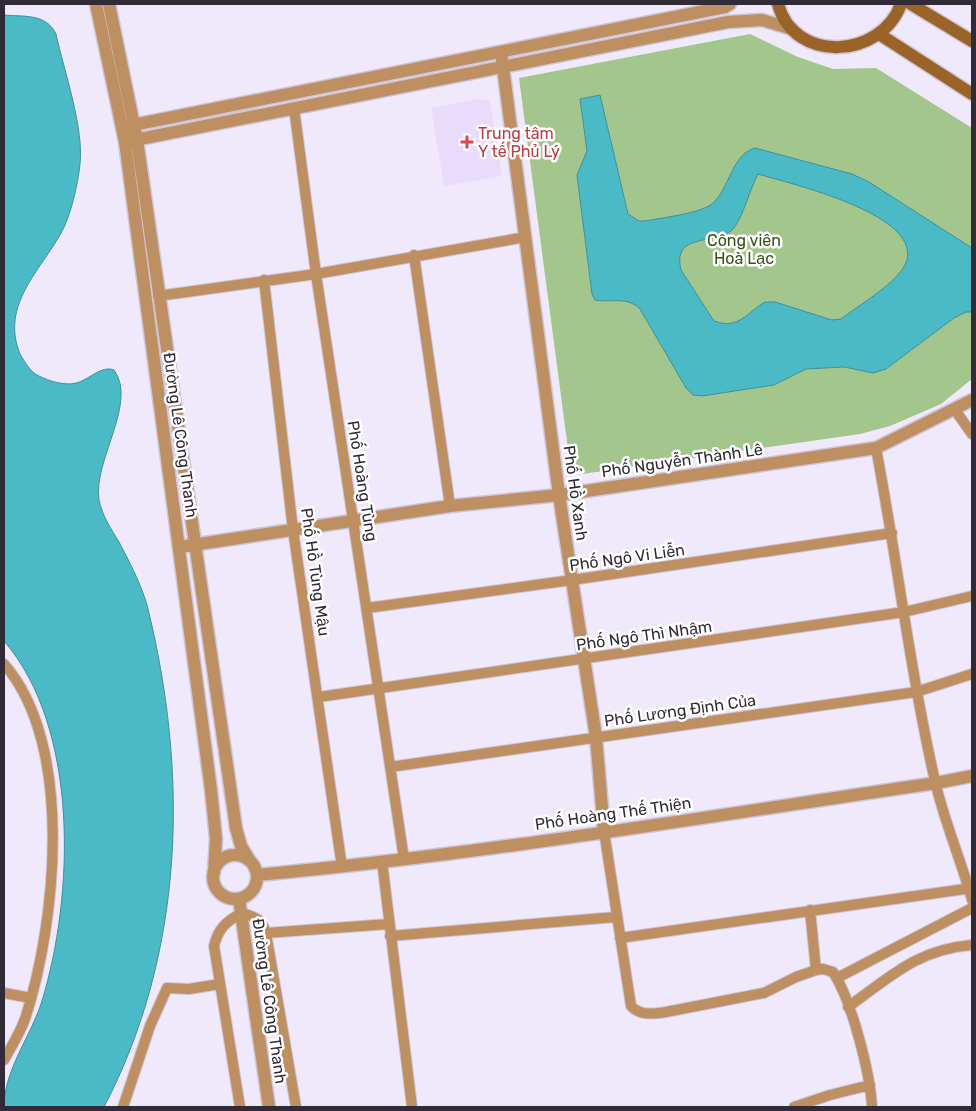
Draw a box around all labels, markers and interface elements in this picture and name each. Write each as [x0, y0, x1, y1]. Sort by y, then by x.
place label: Trung tâm Y tế Phủ Lý [478, 124, 560, 161]
marker: Trung tâm Y tế Phủ Lý [460, 135, 474, 149]
park label: Công viên Hoà Lạc [707, 231, 781, 268]
street label: Đường Lê Công Thanh [159, 351, 202, 519]
street label: Phố Hoàng Tùng [344, 419, 383, 543]
street label: Phố Nguyễn Thành Lê [600, 438, 764, 481]
street label: Phố Hồ Xanh [559, 444, 593, 542]
street label: Phố Hồ Tùng Mậu [297, 507, 335, 637]
street label: Phố Ngô Vi Liễn [568, 539, 686, 575]
street label: Phố Ngô Thì Nhậm [575, 615, 713, 654]
street label: Phố Lương Định Của [603, 689, 757, 731]
street label: Phố Hoàng Thế Thiện [533, 792, 692, 834]
street label: Đường Lê Công Thanh [248, 917, 291, 1085]

